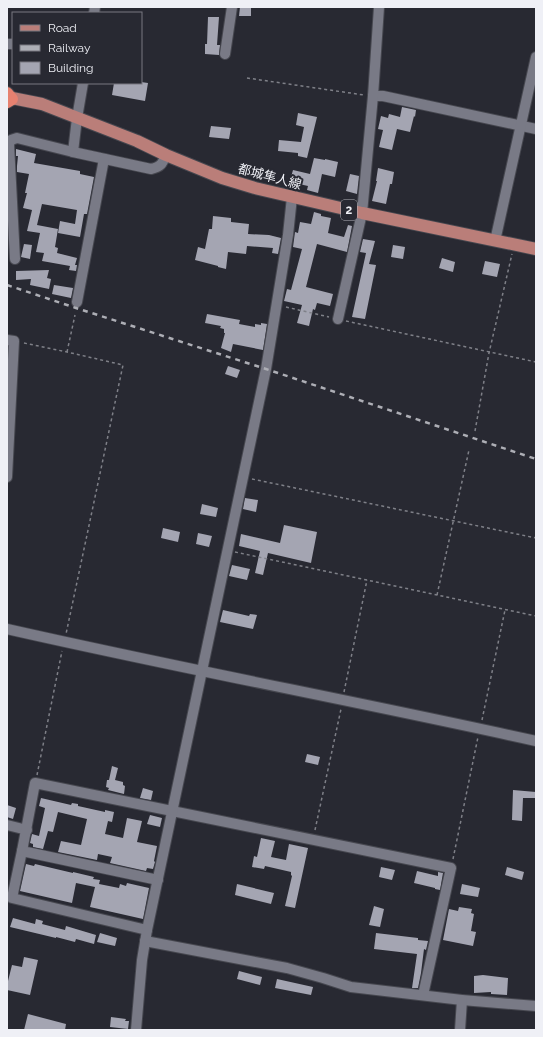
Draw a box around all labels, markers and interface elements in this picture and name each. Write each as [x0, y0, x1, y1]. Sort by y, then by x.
legend [12, 12, 142, 84]
text: Road [48, 21, 77, 35]
text: Railway [48, 41, 91, 55]
text: Building [48, 61, 94, 75]
street label: 都城隼人線 [237, 161, 303, 192]
road number: 2 [341, 200, 357, 220]

